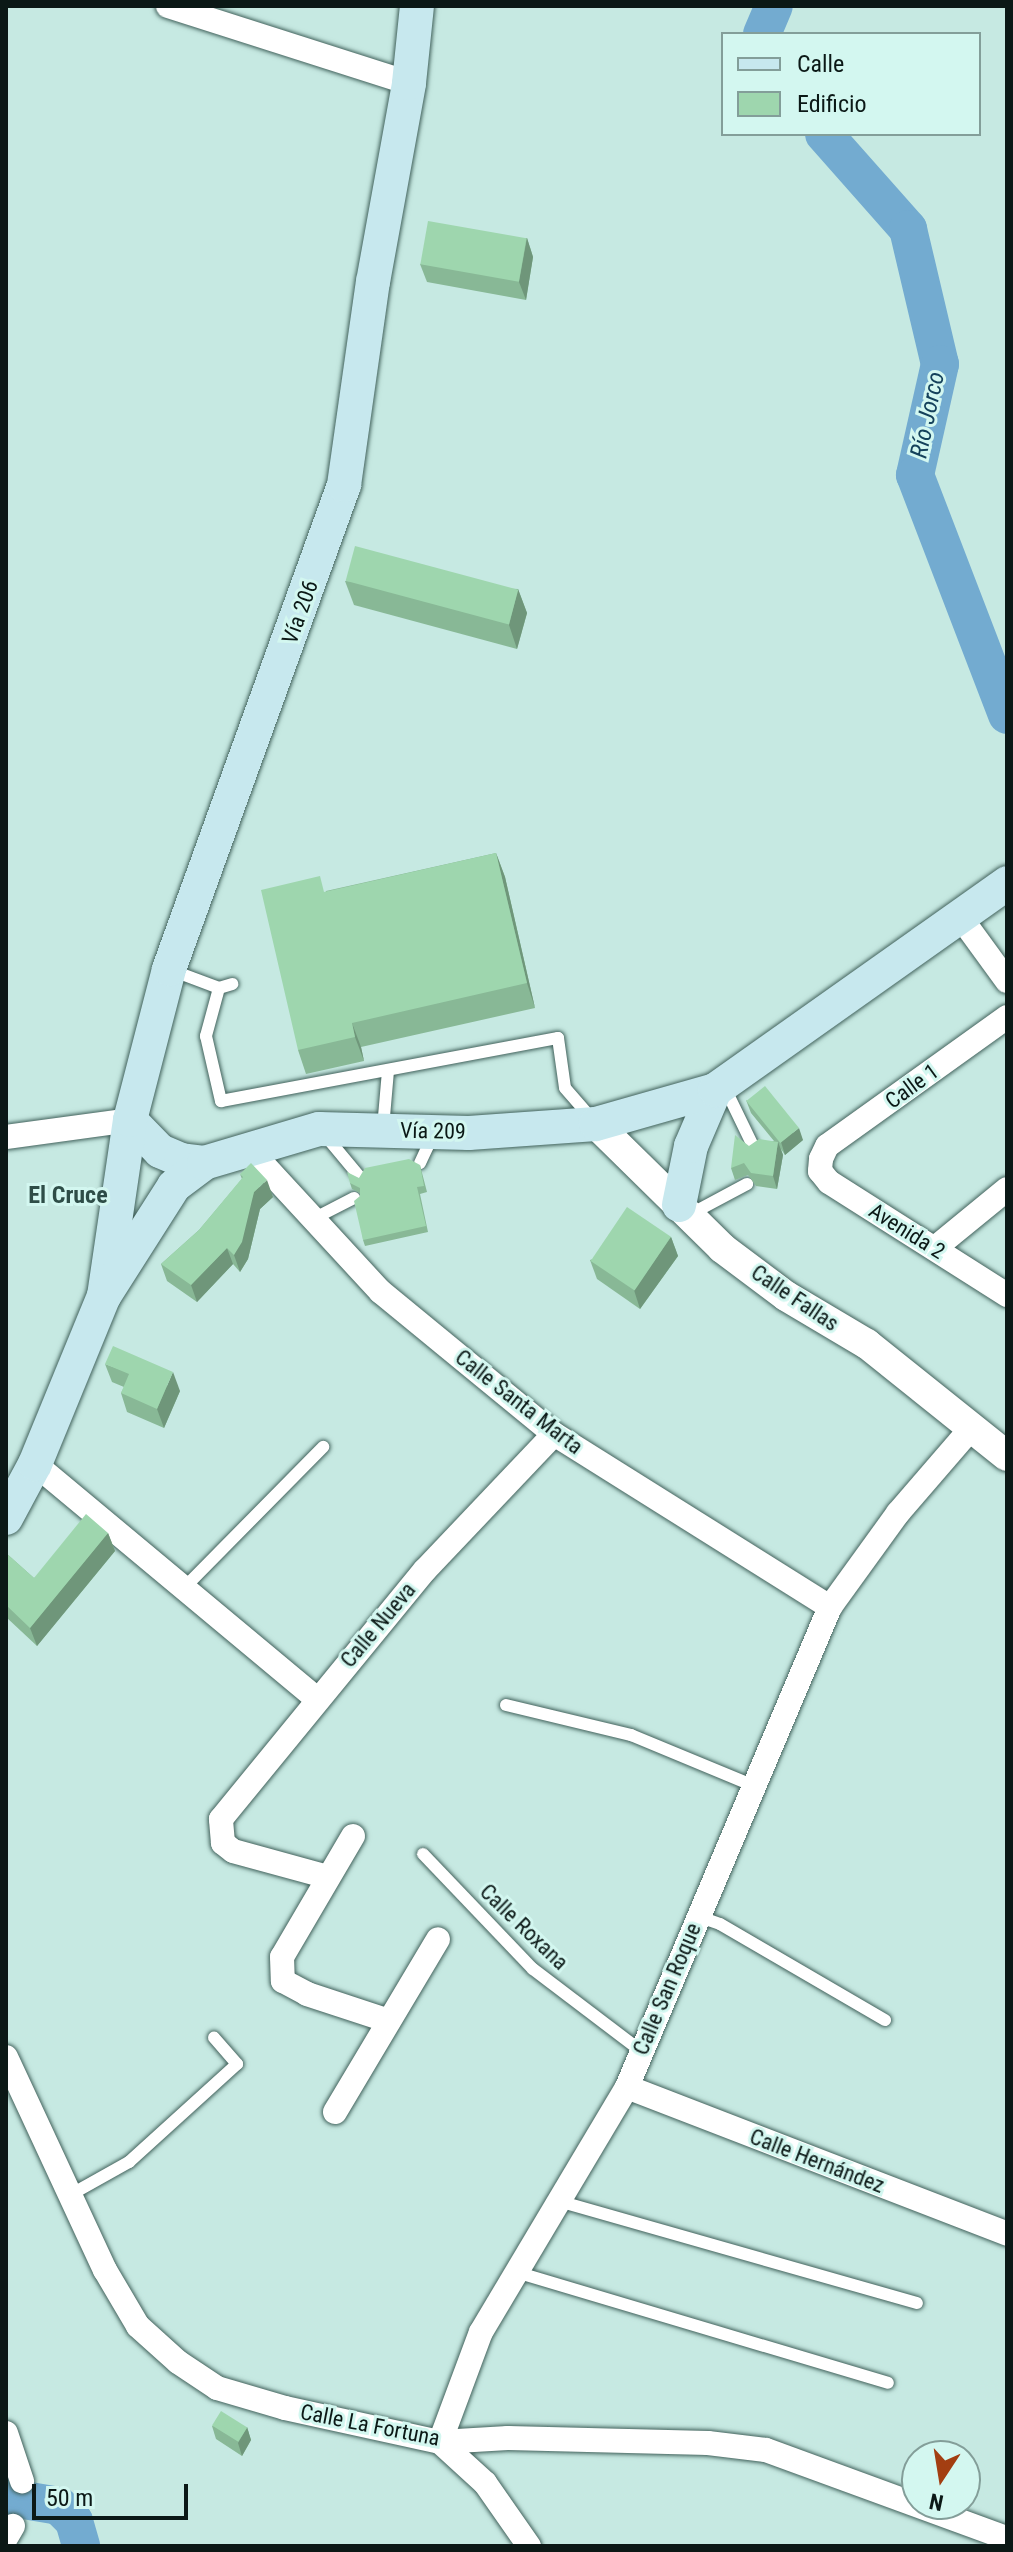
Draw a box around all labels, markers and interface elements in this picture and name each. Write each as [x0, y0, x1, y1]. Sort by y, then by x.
legend [721, 32, 981, 136]
text: Calle [797, 50, 844, 78]
text: Edificio [797, 90, 867, 118]
water label: Río Jorco [905, 369, 951, 461]
street label: Vía 206 [276, 577, 324, 647]
street label: Calle 1 [880, 1058, 944, 1114]
street label: Vía 209 [400, 1117, 466, 1145]
district label: El Cruce [28, 1182, 108, 1210]
street label: Avenida 2 [864, 1197, 950, 1265]
street label: Calle Fallas [746, 1259, 844, 1337]
street label: Calle Santa Marta [450, 1344, 588, 1460]
street label: Calle Nueva [335, 1577, 421, 1673]
street label: Calle Roxana [474, 1878, 574, 1976]
street label: Calle San Roque [627, 1919, 707, 2059]
street label: Calle Hernández [746, 2123, 888, 2199]
street label: Calle La Fortuna [298, 2399, 442, 2451]
north arrow [901, 2440, 981, 2520]
scale bar [36, 2468, 192, 2518]
text: 50 m [46, 2484, 93, 2512]
text: N [927, 2488, 946, 2516]

